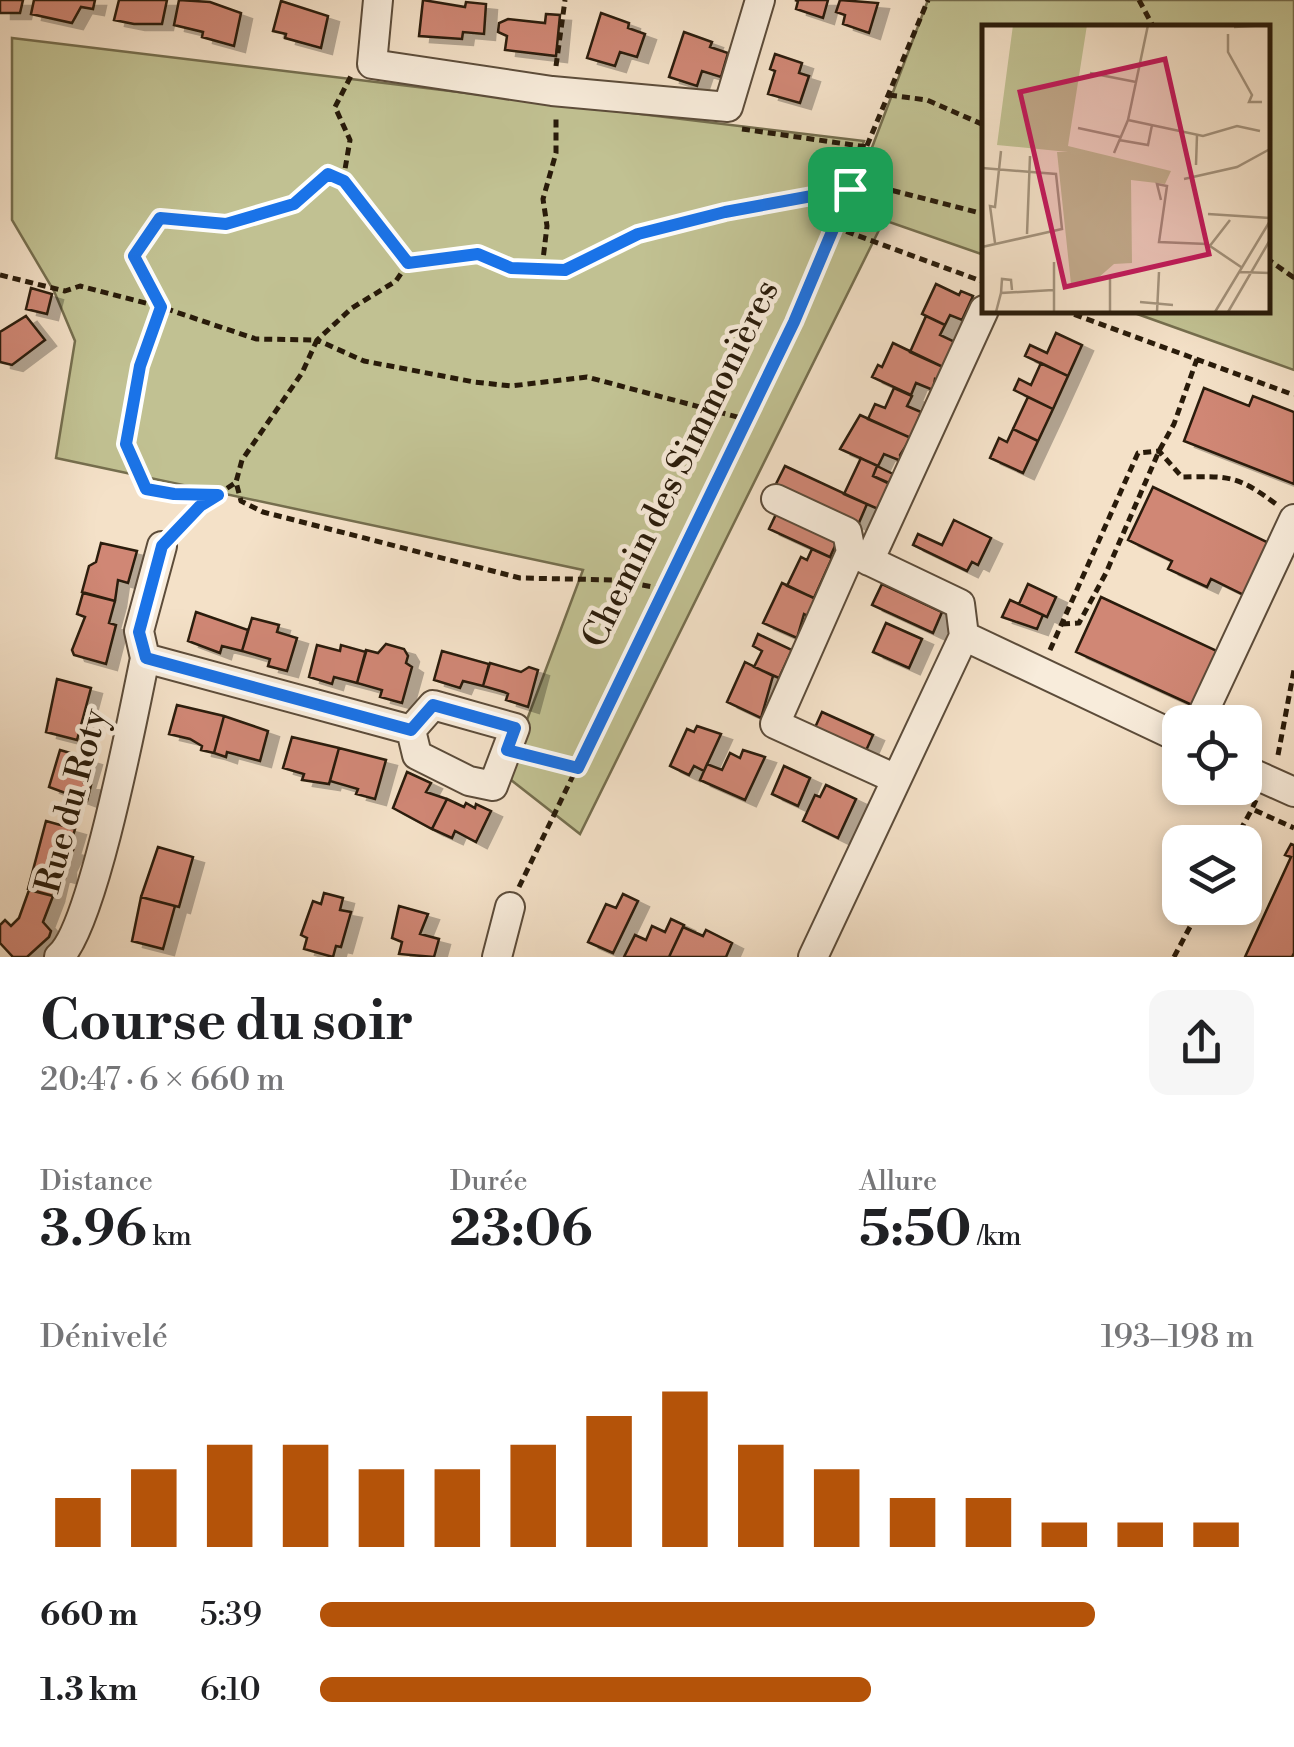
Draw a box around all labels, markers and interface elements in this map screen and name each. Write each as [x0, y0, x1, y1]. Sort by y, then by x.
inset map [982, 25, 1269, 312]
pin [808, 147, 893, 232]
icon: arrive [823, 162, 878, 217]
street label: Chemin des Simmonières [573, 273, 789, 655]
street label: Rue du Roty [27, 703, 117, 898]
map controls [1162, 705, 1262, 925]
button: locate [1162, 705, 1262, 805]
button: layers [1162, 825, 1262, 925]
text: Course du soir [40, 988, 414, 1057]
button: share [1149, 990, 1254, 1095]
text: 20:47 · 6 × 660 m [40, 1060, 285, 1100]
text: Distance [40, 1164, 153, 1199]
text: Durée [450, 1164, 528, 1199]
text: Allure [859, 1164, 937, 1199]
text: 3.96 [40, 1199, 147, 1261]
text: 23:06 [450, 1199, 593, 1261]
text: 5:50 [859, 1199, 971, 1261]
text: km [147, 1219, 192, 1254]
text: /km [971, 1219, 1022, 1254]
text: Dénivelé [40, 1317, 168, 1357]
text: 193–198 m [1101, 1317, 1254, 1357]
text: 660 m [40, 1595, 138, 1635]
text: 5:39 [200, 1595, 262, 1635]
text: 1.3 km [40, 1670, 138, 1710]
text: 6:10 [200, 1670, 261, 1710]

